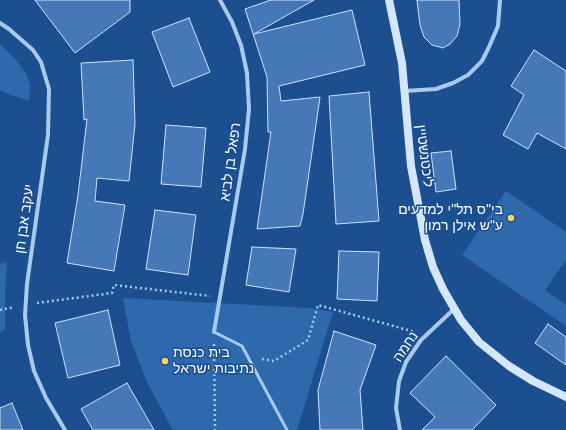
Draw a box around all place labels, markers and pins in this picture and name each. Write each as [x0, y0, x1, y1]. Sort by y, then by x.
place label: בי"ס תל"י למדעים ע"ש אילן רמון [398, 202, 503, 234]
marker: בי"ס תל"י למדעים ע"ש אילן רמון [506, 213, 516, 223]
place label: בית כנסת נתיבות ישראל [173, 345, 254, 378]
marker: בית כנסת נתיבות ישראל [160, 356, 170, 366]

